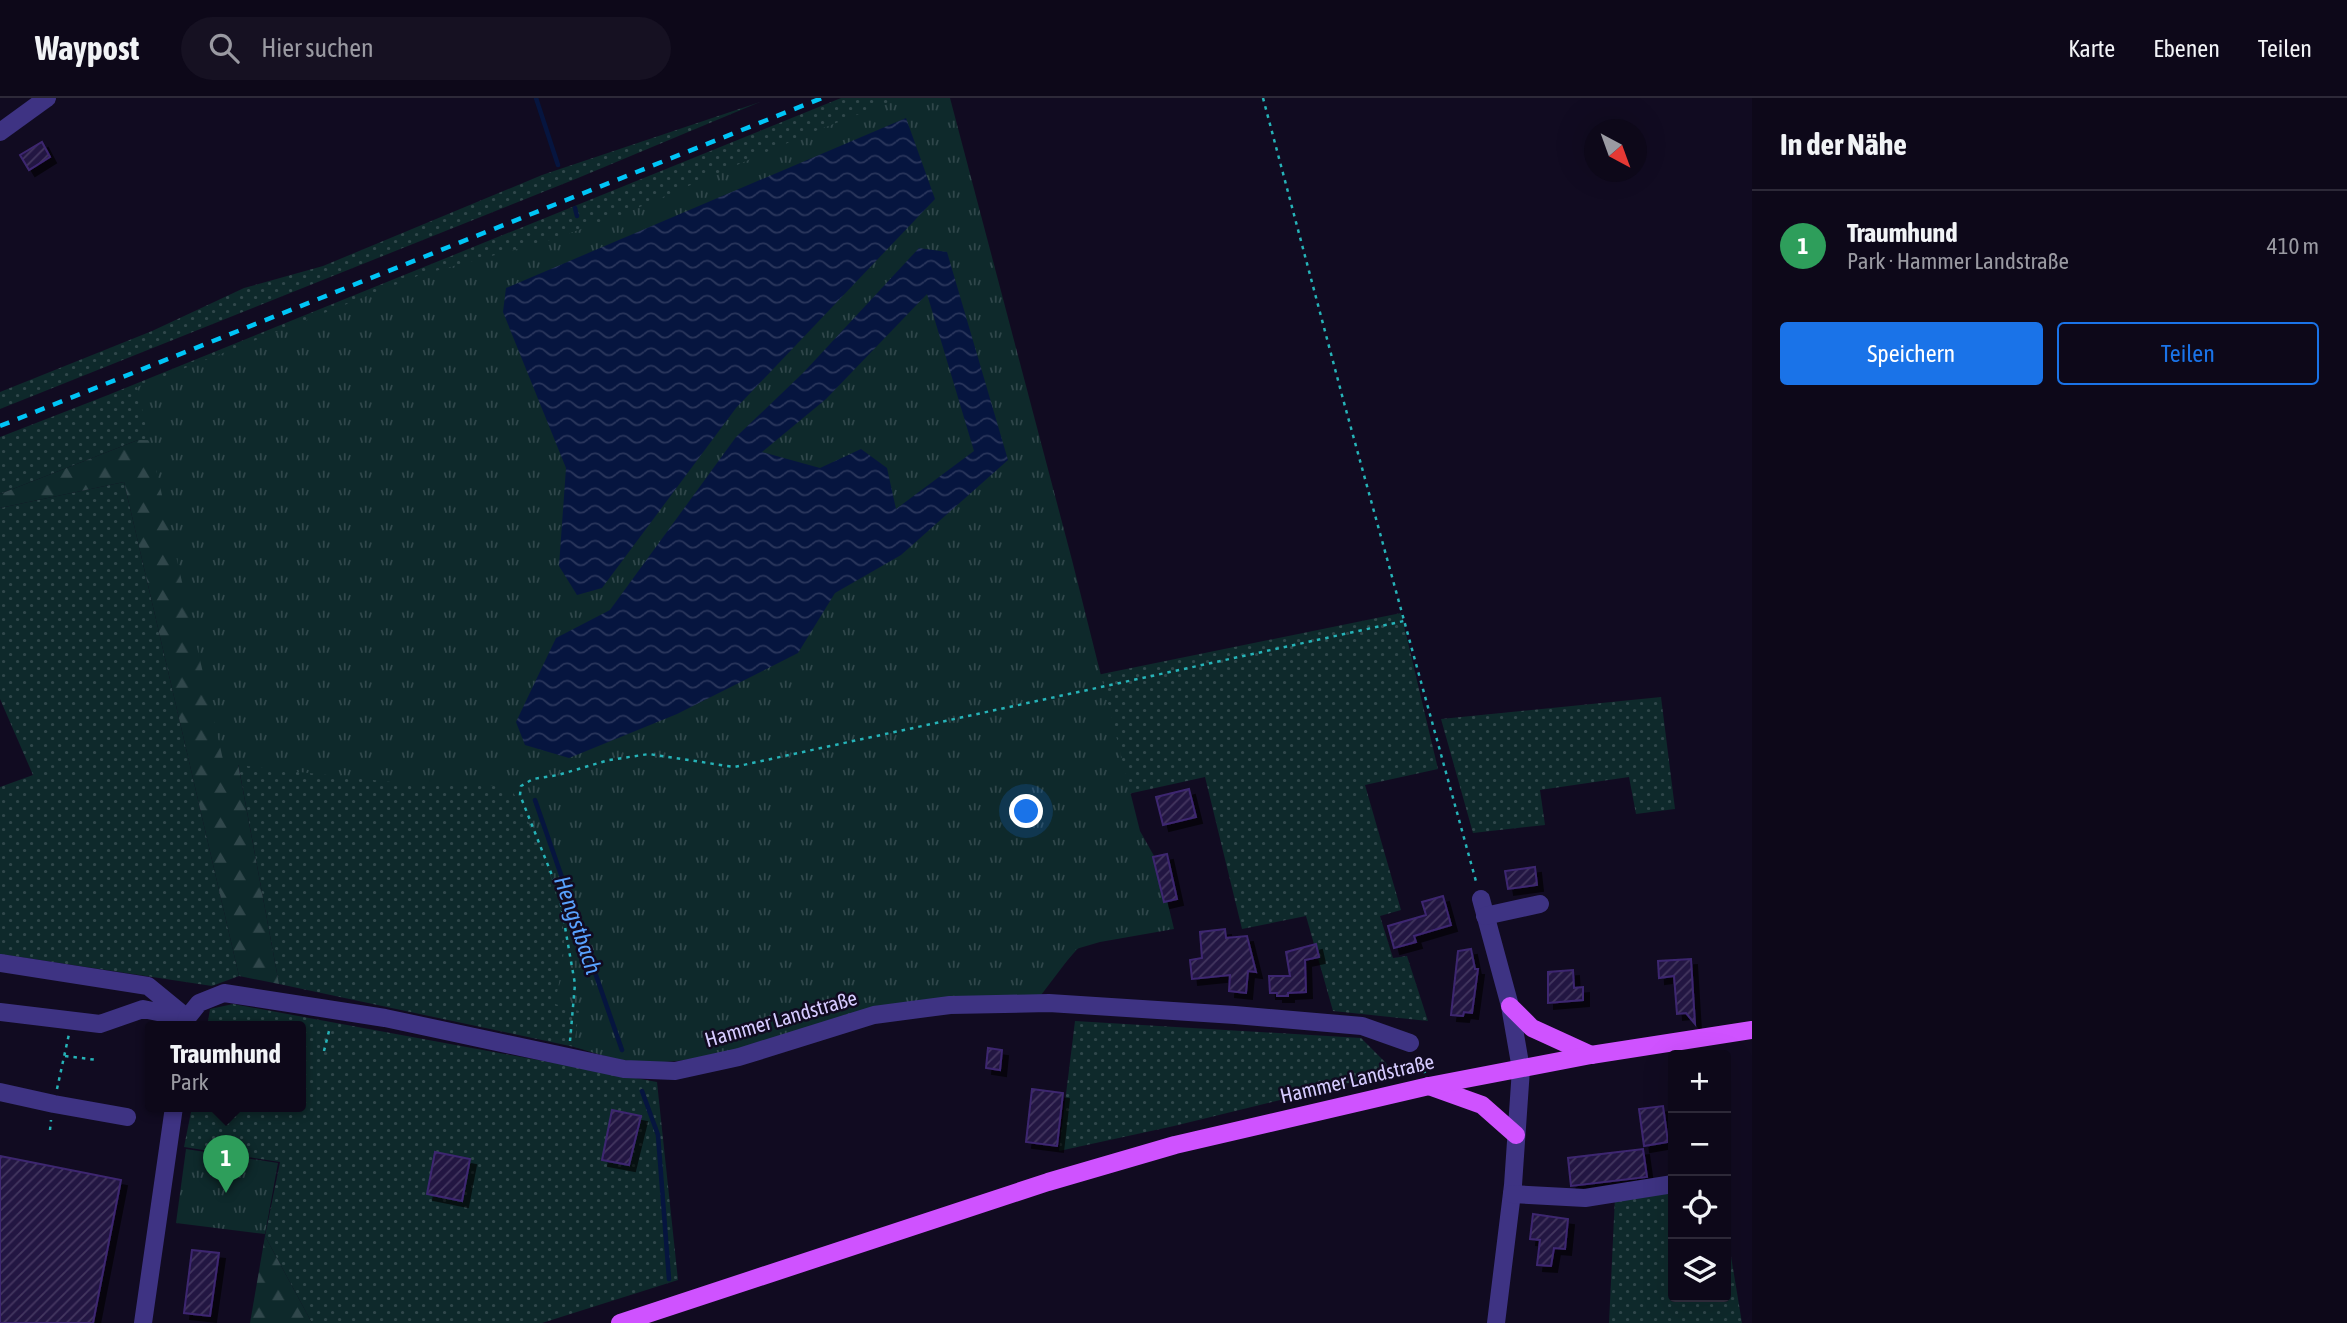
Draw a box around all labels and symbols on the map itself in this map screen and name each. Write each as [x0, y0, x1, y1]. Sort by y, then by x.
north arrow [1584, 119, 1647, 182]
your location [1009, 794, 1043, 828]
water label: Hengstbach [549, 873, 607, 977]
street label: Hammer Landstraße [702, 985, 860, 1051]
street label: Hammer Landstraße [1277, 1049, 1436, 1107]
pin: 1 [203, 1135, 249, 1193]

